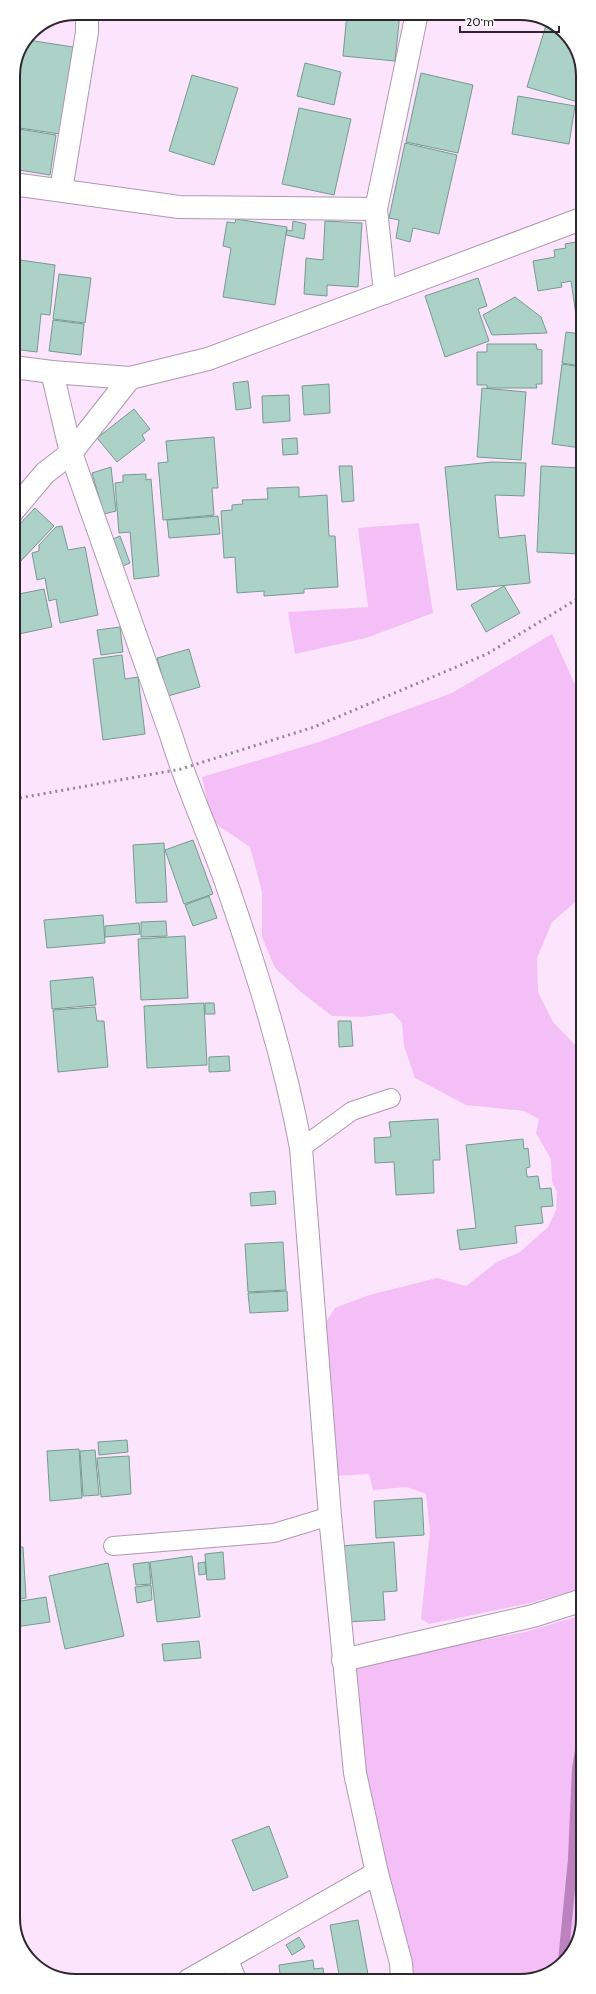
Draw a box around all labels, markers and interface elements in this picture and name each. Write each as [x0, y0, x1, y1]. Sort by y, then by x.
scale bar [460, 8, 559, 34]
text: 20 m [466, 14, 494, 29]

